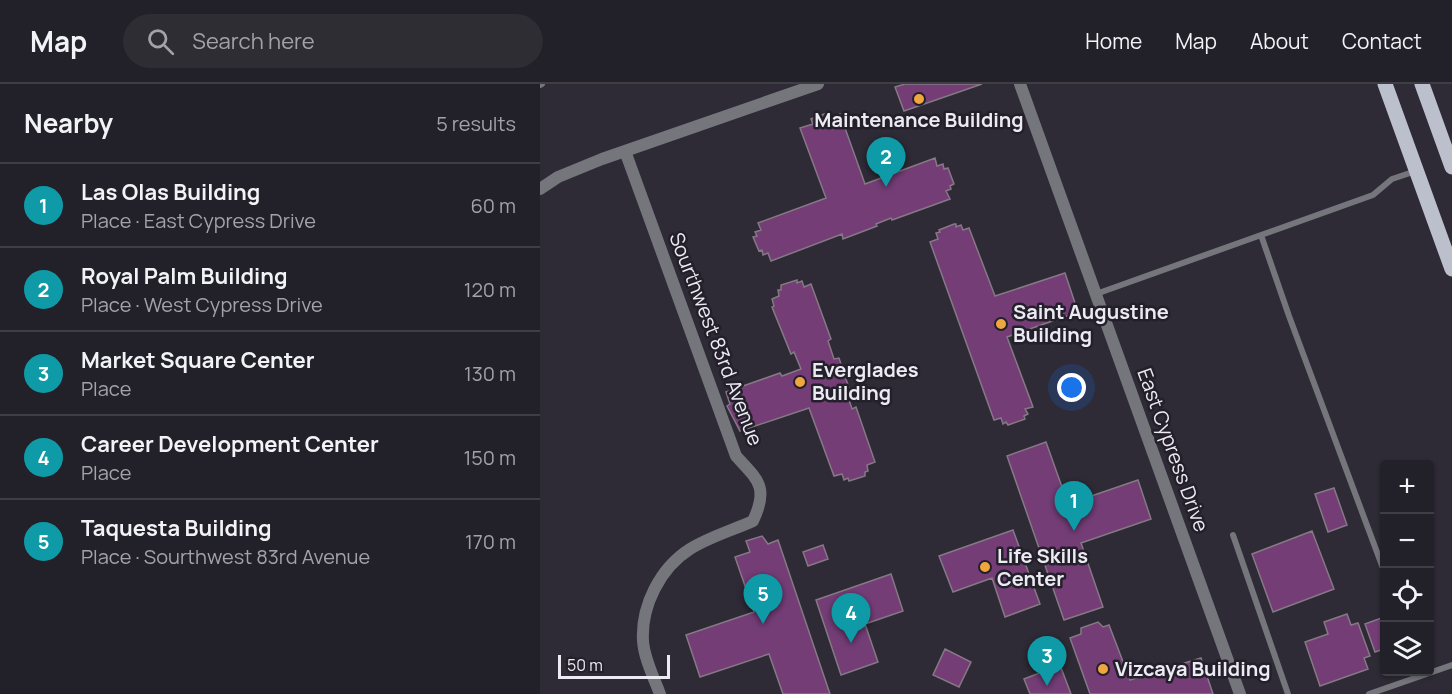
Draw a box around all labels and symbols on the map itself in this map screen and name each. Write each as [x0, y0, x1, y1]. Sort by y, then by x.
marker: Maintenance Building [912, 92, 926, 106]
place label: Maintenance Building [814, 106, 1024, 133]
pin: 2 [866, 138, 906, 187]
street label: Sourthwest 83rd Avenue [663, 228, 770, 449]
place label: Saint Augustine Building [1013, 298, 1169, 348]
marker: Saint Augustine Building [994, 317, 1008, 331]
place label: Everglades Building [812, 356, 919, 406]
street label: East Cypress Drive [1131, 364, 1216, 535]
your location [1057, 373, 1086, 402]
marker: Everglades Building [793, 375, 807, 389]
pin: 1 [1054, 482, 1094, 531]
place label: Life Skills Center [997, 542, 1088, 592]
marker: Life Skills Center [978, 560, 992, 574]
pin: 5 [744, 574, 782, 624]
pin: 4 [832, 594, 870, 643]
pin: 3 [1028, 636, 1066, 686]
scale bar [558, 652, 670, 680]
place label: Vizcaya Building [1115, 655, 1271, 682]
marker: Vizcaya Building [1096, 662, 1110, 676]

